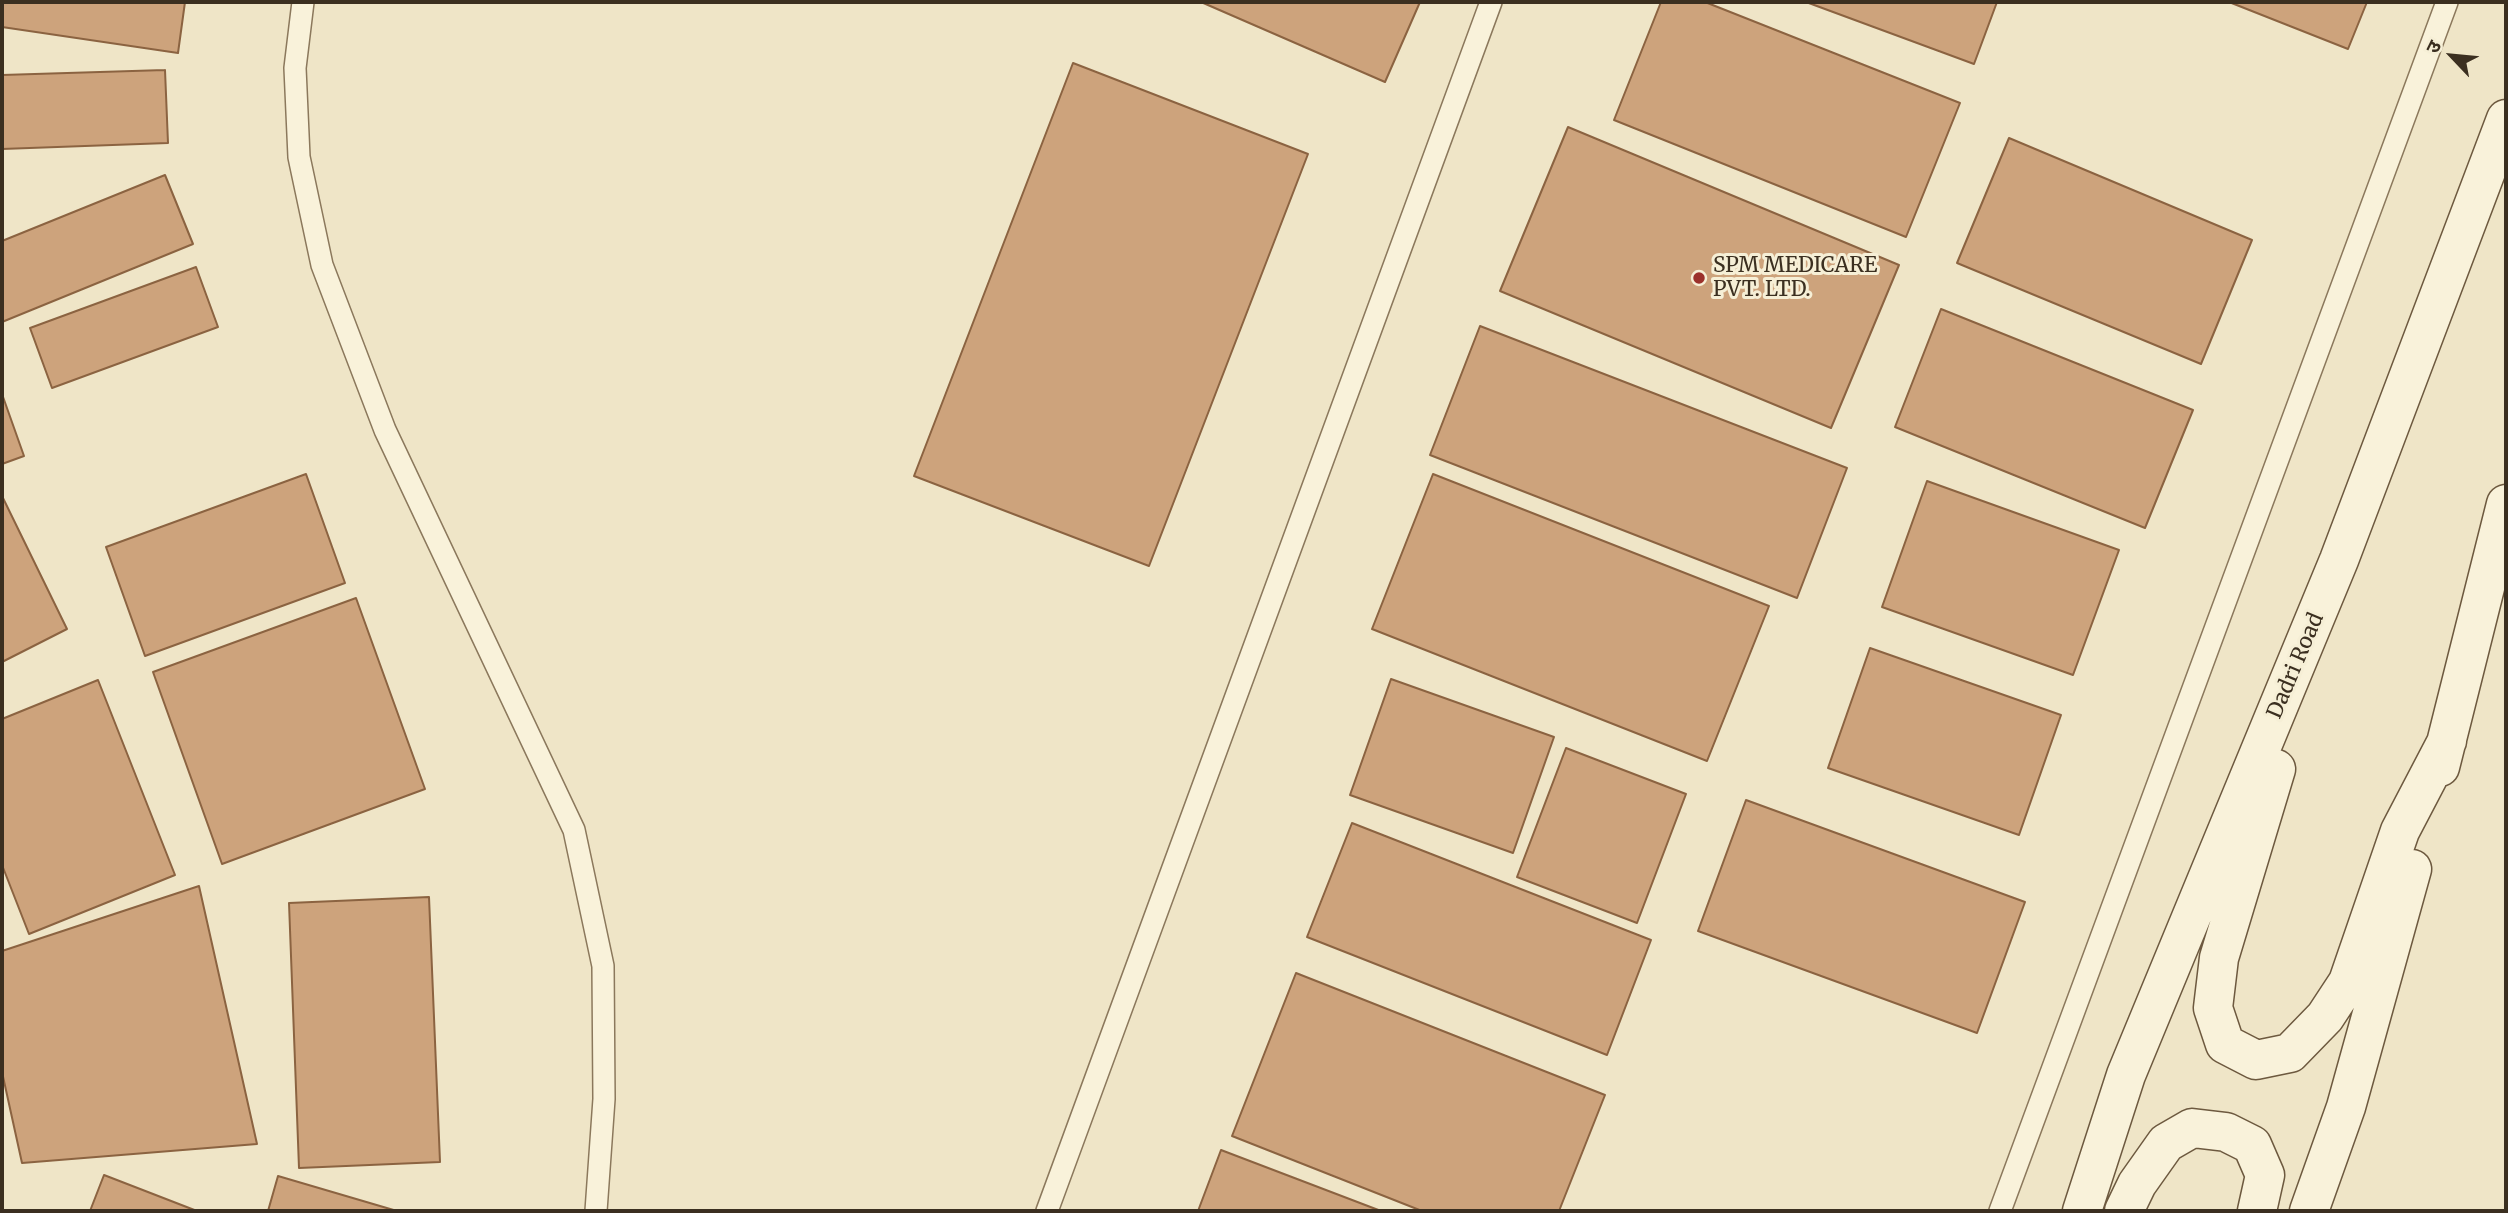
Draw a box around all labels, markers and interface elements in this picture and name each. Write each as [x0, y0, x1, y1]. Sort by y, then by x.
north arrow [2417, 21, 2487, 91]
text: उ [2420, 37, 2446, 57]
place label: SPM MEDICARE PVT. LTD. [1713, 253, 1877, 303]
marker: SPM MEDICARE PVT. LTD. [1691, 270, 1707, 286]
street label: Dadri Road [2262, 609, 2330, 723]

